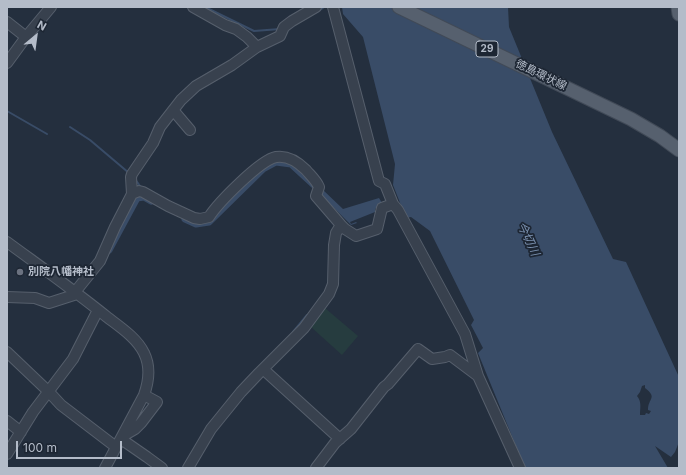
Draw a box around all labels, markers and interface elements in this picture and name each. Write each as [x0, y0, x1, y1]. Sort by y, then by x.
north arrow [16, 16, 56, 56]
text: N [35, 17, 49, 34]
road number: 29 [476, 41, 498, 57]
street label: 徳島環状線 [513, 57, 569, 93]
water label: 今切川 [514, 220, 542, 258]
place label: 別院八幡神社 [28, 265, 94, 279]
marker: 別院八幡神社 [15, 267, 25, 277]
scale bar [18, 433, 124, 459]
text: 100 m [23, 440, 57, 455]

